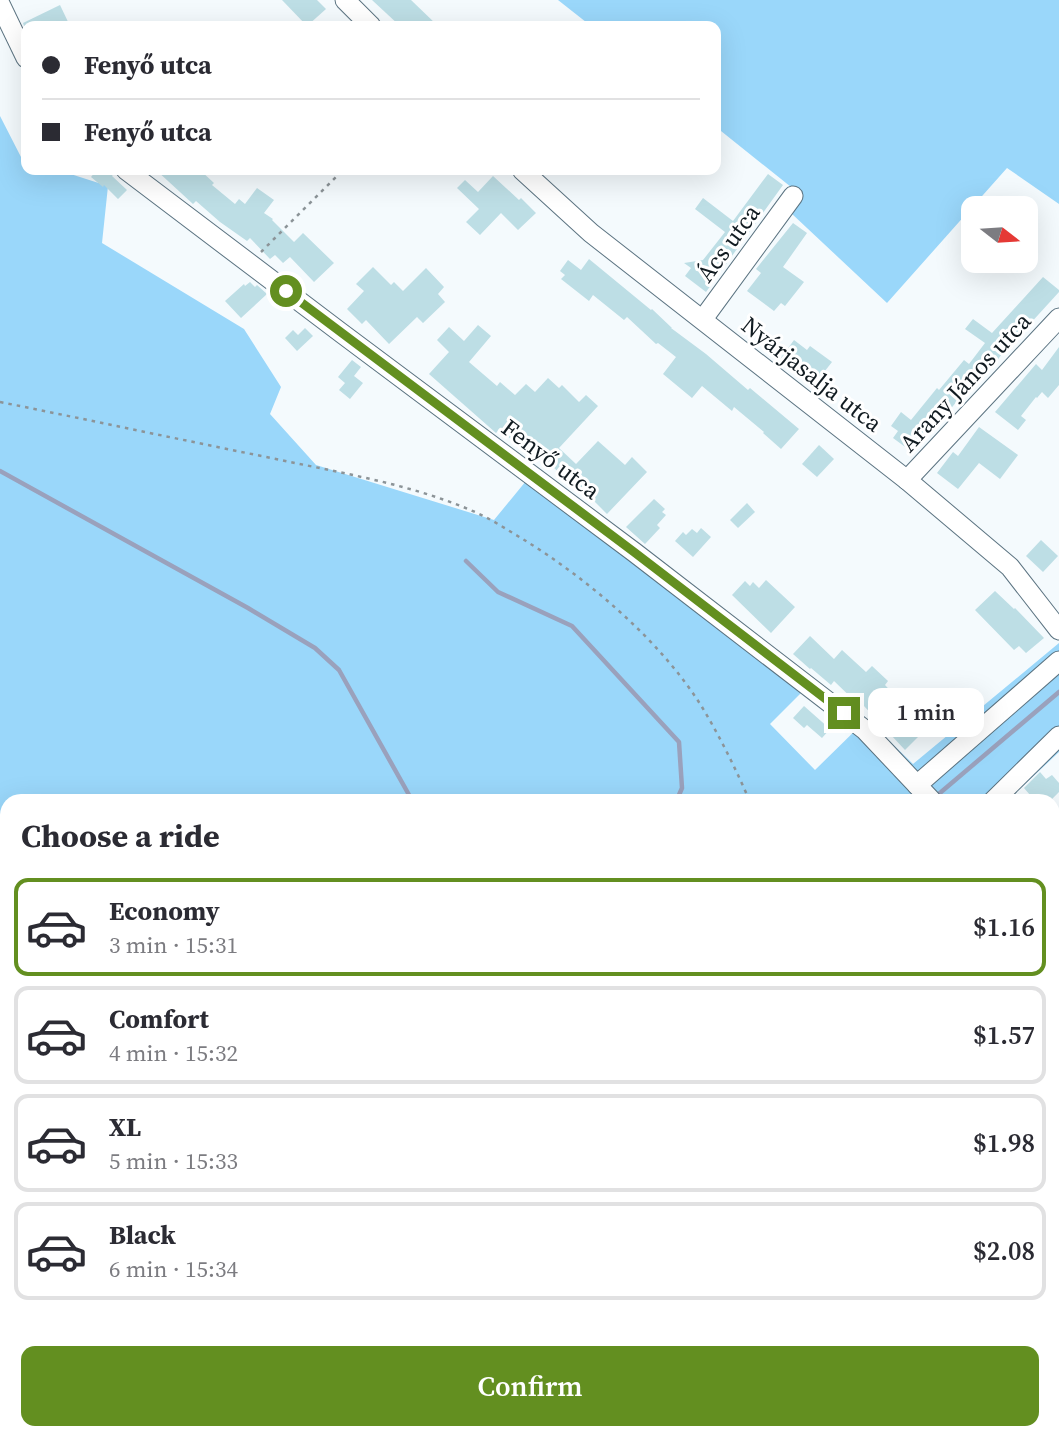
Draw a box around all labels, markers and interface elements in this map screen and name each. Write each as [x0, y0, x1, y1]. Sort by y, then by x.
text: Fenyő utca [84, 47, 212, 83]
text: Fenyő utca [84, 114, 212, 150]
north arrow [961, 196, 1038, 273]
map controls [961, 196, 1038, 273]
street label: Ács utca [689, 197, 768, 289]
route start [270, 275, 302, 307]
street label: Arany János utca [892, 305, 1039, 459]
street label: Nyárjasalja utca [735, 309, 890, 440]
street label: Fenyő utca [495, 411, 608, 507]
callout: 1 min [868, 688, 984, 738]
text: 1 min [896, 696, 956, 728]
route end [828, 697, 860, 729]
text: Choose a ride [21, 814, 220, 858]
text: Economy [109, 893, 220, 929]
icon: car [25, 896, 88, 959]
text: $1.16 [973, 909, 1035, 945]
text: 3 min · 15:31 [109, 929, 238, 961]
text: Comfort [109, 1001, 209, 1037]
icon: car [25, 1004, 88, 1067]
text: $1.57 [973, 1017, 1035, 1053]
text: 4 min · 15:32 [109, 1037, 238, 1069]
text: XL [109, 1109, 141, 1145]
icon: car [25, 1112, 88, 1175]
text: $1.98 [973, 1125, 1035, 1161]
text: 5 min · 15:33 [109, 1145, 238, 1177]
text: Black [109, 1217, 176, 1253]
icon: car [25, 1220, 88, 1283]
text: $2.08 [973, 1233, 1035, 1269]
text: 6 min · 15:34 [109, 1253, 238, 1285]
button: Confirm [21, 1346, 1039, 1426]

